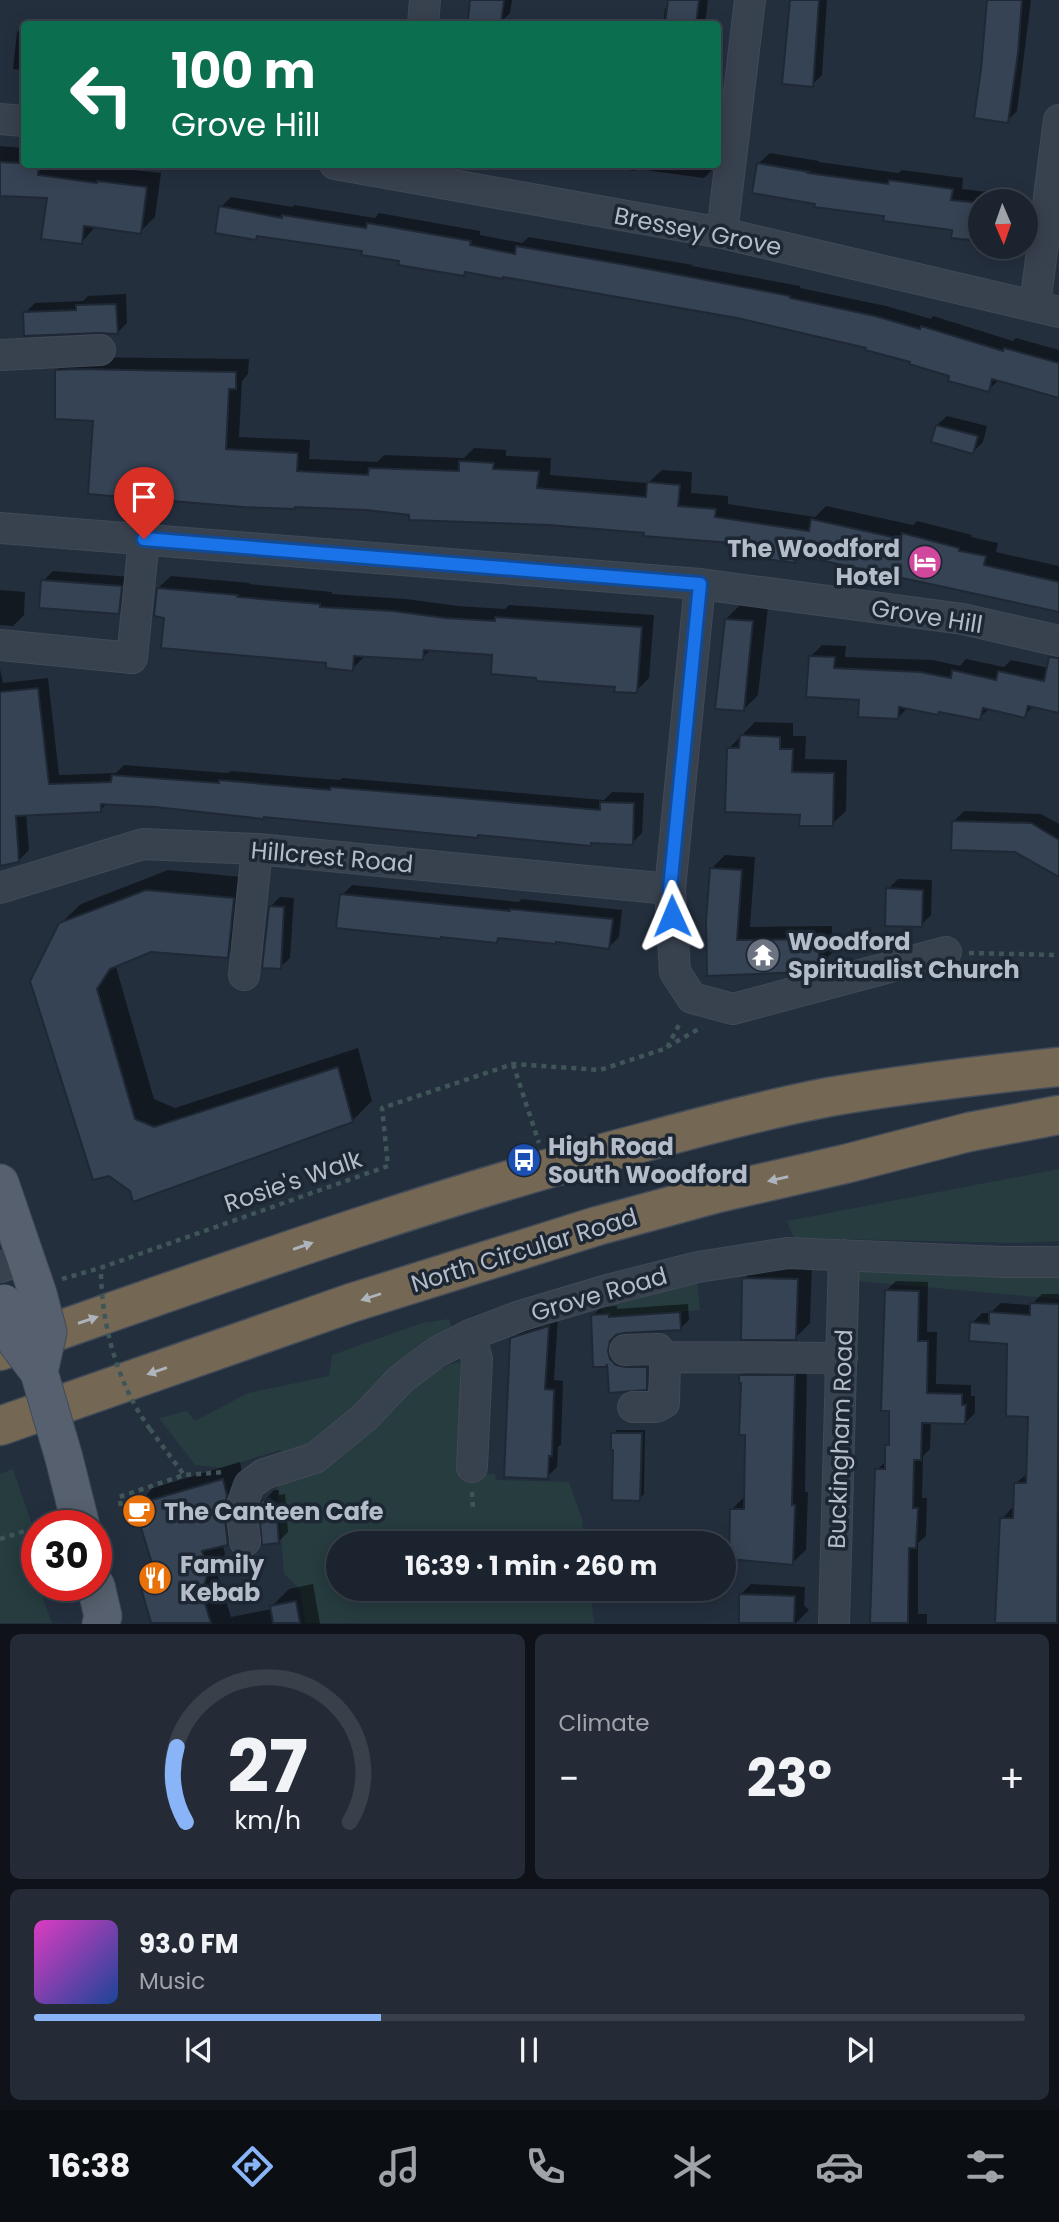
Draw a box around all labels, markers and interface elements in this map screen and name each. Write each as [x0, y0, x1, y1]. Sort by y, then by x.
text: 100 m [171, 37, 316, 105]
icon: left [56, 49, 147, 140]
text: Grove Hill [171, 102, 320, 147]
north arrow [968, 189, 1038, 259]
map controls [968, 189, 1038, 259]
street label: Bressey Grove [612, 199, 784, 263]
pin [114, 467, 174, 539]
icon: arrive [125, 478, 163, 516]
place label: The Woodford Hotel [727, 532, 900, 593]
hotel icon: The Woodford Hotel [906, 543, 944, 581]
street label: Grove Hill [869, 591, 985, 641]
street label: Hillcrest Road [249, 833, 415, 881]
position arrow [635, 879, 709, 953]
place label: Woodford Spiritualist Church [788, 925, 1020, 986]
temple icon: Woodford Spiritualist Church [744, 936, 782, 974]
place label: High Road South Woodford [548, 1130, 748, 1191]
bus stop icon: High Road South Woodford [505, 1141, 543, 1179]
street label: Rosie's Walk [220, 1142, 367, 1220]
one-way arrow [767, 1174, 789, 1185]
street label: North Circular Road [407, 1200, 641, 1300]
one-way arrow [292, 1240, 313, 1251]
street label: Grove Road [527, 1259, 671, 1329]
one-way arrow [361, 1292, 382, 1302]
one-way arrow [77, 1314, 98, 1325]
street label: Buckingham Road [820, 1329, 860, 1549]
one-way arrow [146, 1366, 167, 1377]
cafe icon: The Canteen Cafe [120, 1492, 158, 1530]
place label: The Canteen Cafe [164, 1495, 384, 1528]
speed limit sign: 30 [21, 1510, 112, 1601]
place label: Family Kebab [180, 1548, 265, 1609]
text: 16:39 · 1 min · 260 m [405, 1548, 657, 1584]
restaurant icon: Family Kebab [136, 1559, 174, 1597]
text: Climate [559, 1707, 649, 1739]
text: 27 [227, 1717, 308, 1818]
text: 23° [747, 1742, 832, 1815]
text: − [559, 1752, 579, 1805]
text: + [999, 1752, 1025, 1805]
text: km/h [234, 1803, 301, 1838]
text: 93.0 FM [139, 1926, 239, 1962]
text: Music [139, 1965, 205, 1997]
icon: previous [180, 2031, 218, 2069]
icon: pause [510, 2031, 548, 2069]
icon: next [841, 2031, 879, 2069]
icon: directions [228, 2142, 277, 2191]
icon: music [375, 2142, 424, 2191]
icon: phone [521, 2142, 570, 2191]
icon: climate [668, 2142, 717, 2191]
icon: car [815, 2142, 864, 2191]
icon: filters [961, 2142, 1010, 2191]
text: 16:38 [49, 2143, 130, 2188]

